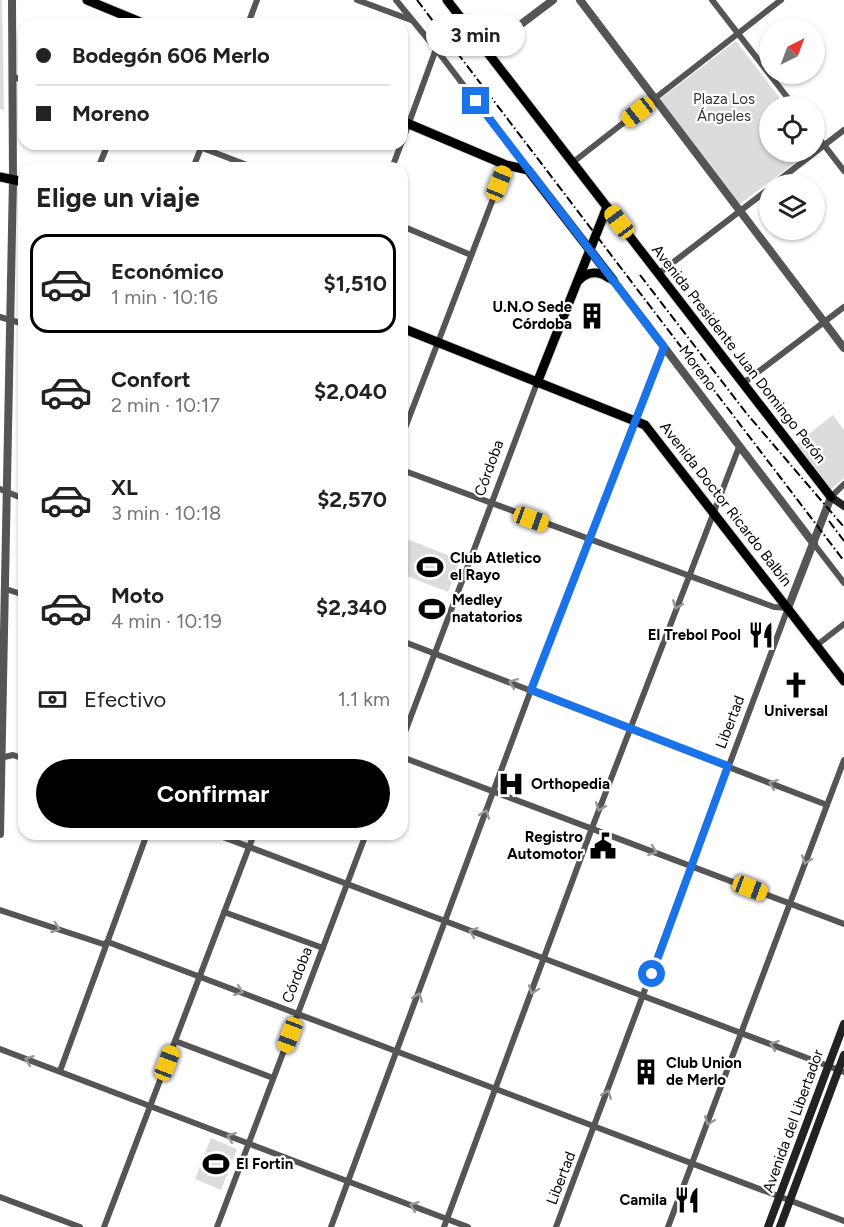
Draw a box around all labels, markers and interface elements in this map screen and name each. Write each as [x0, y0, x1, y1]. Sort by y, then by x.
callout: 3 min [426, 14, 526, 56]
north arrow [759, 18, 825, 84]
map controls [759, 18, 825, 240]
text: 3 min [451, 23, 500, 47]
text: Bodegón 606 Merlo [72, 42, 270, 69]
route end [462, 87, 489, 114]
park label: Plaza Los Ángeles [693, 90, 755, 125]
car [618, 94, 658, 130]
button: locate [759, 96, 825, 162]
text: Moreno [72, 100, 149, 127]
car [484, 163, 514, 203]
button: layers [759, 174, 825, 240]
text: Elige un viaje [36, 181, 200, 214]
car [601, 202, 637, 242]
street label: Avenida Presidente Juan Domingo Perón [648, 241, 830, 467]
icon: car [39, 257, 93, 311]
text: Económico [111, 258, 224, 285]
text: $1,510 [324, 270, 387, 297]
text: 1 min · 10:16 [111, 285, 218, 309]
place label: U.N.O Sede Córdoba [492, 298, 573, 333]
building icon: U.N.O Sede Córdoba [577, 301, 607, 331]
street label: Moreno [675, 342, 721, 394]
icon: car [39, 365, 93, 419]
text: Confort [111, 366, 191, 393]
text: $2,040 [314, 378, 387, 405]
text: 2 min · 10:17 [111, 393, 220, 417]
street label: Avenida Doctor Ricardo Balbín [656, 418, 796, 590]
street label: Córdoba [471, 437, 507, 499]
icon: car [39, 473, 93, 527]
text: XL [111, 474, 138, 501]
text: $2,570 [317, 486, 387, 513]
text: 3 min · 10:18 [111, 501, 221, 525]
car [511, 504, 551, 534]
place label: Club Atletico el Rayo [450, 549, 541, 584]
sports icon: Club Atletico el Rayo [415, 552, 445, 582]
icon: car [39, 581, 93, 635]
text: Moto [111, 582, 164, 609]
place label: Medley natatorios [452, 591, 522, 626]
text: $2,340 [316, 594, 387, 621]
sports icon: Medley natatorios [417, 594, 447, 624]
one-way arrow [672, 599, 684, 610]
text: 4 min · 10:19 [111, 609, 222, 633]
restaurant icon: El Trebol Pool [746, 620, 776, 650]
place label: El Trebol Pool [648, 626, 741, 644]
church icon: Universal [781, 670, 811, 700]
one-way arrow [508, 677, 519, 690]
icon: cash [36, 683, 69, 716]
text: Efectivo [84, 686, 166, 713]
text: 1.1 km [338, 687, 390, 711]
street label: Libertad [712, 693, 748, 751]
place label: Universal [764, 702, 828, 720]
button: Confirmar [36, 759, 390, 828]
hospital icon: Orthopedia [496, 769, 526, 799]
place label: Orthopedia [531, 775, 610, 793]
one-way arrow [768, 779, 779, 791]
one-way arrow [595, 800, 607, 811]
one-way arrow [478, 809, 491, 820]
place label: Registro Automotor [507, 828, 583, 863]
public building icon: Registro Automotor [588, 831, 618, 861]
one-way arrow [647, 844, 658, 856]
one-way arrow [801, 854, 814, 864]
car [730, 873, 770, 903]
one-way arrow [50, 921, 61, 934]
one-way arrow [469, 927, 479, 940]
street label: Córdoba [278, 944, 316, 1006]
route start [638, 960, 665, 987]
one-way arrow [233, 984, 244, 997]
one-way arrow [528, 984, 540, 995]
one-way arrow [410, 992, 423, 1003]
car [275, 1015, 305, 1055]
one-way arrow [769, 1040, 780, 1052]
car [152, 1043, 182, 1083]
street label: Avenida del Libertador [759, 1047, 827, 1195]
one-way arrow [25, 1054, 35, 1067]
place label: Club Union de Merlo [666, 1054, 742, 1089]
building icon: Club Union de Merlo [631, 1057, 661, 1087]
one-way arrow [599, 1089, 612, 1100]
one-way arrow [704, 1115, 716, 1126]
one-way arrow [226, 1132, 237, 1144]
sports icon: El Fortin [201, 1149, 231, 1179]
street label: Libertad [543, 1149, 579, 1207]
place label: El Fortin [236, 1155, 293, 1173]
restaurant icon: Camila [672, 1185, 702, 1215]
place label: Camila [619, 1191, 667, 1209]
one-way arrow [409, 1201, 420, 1213]

